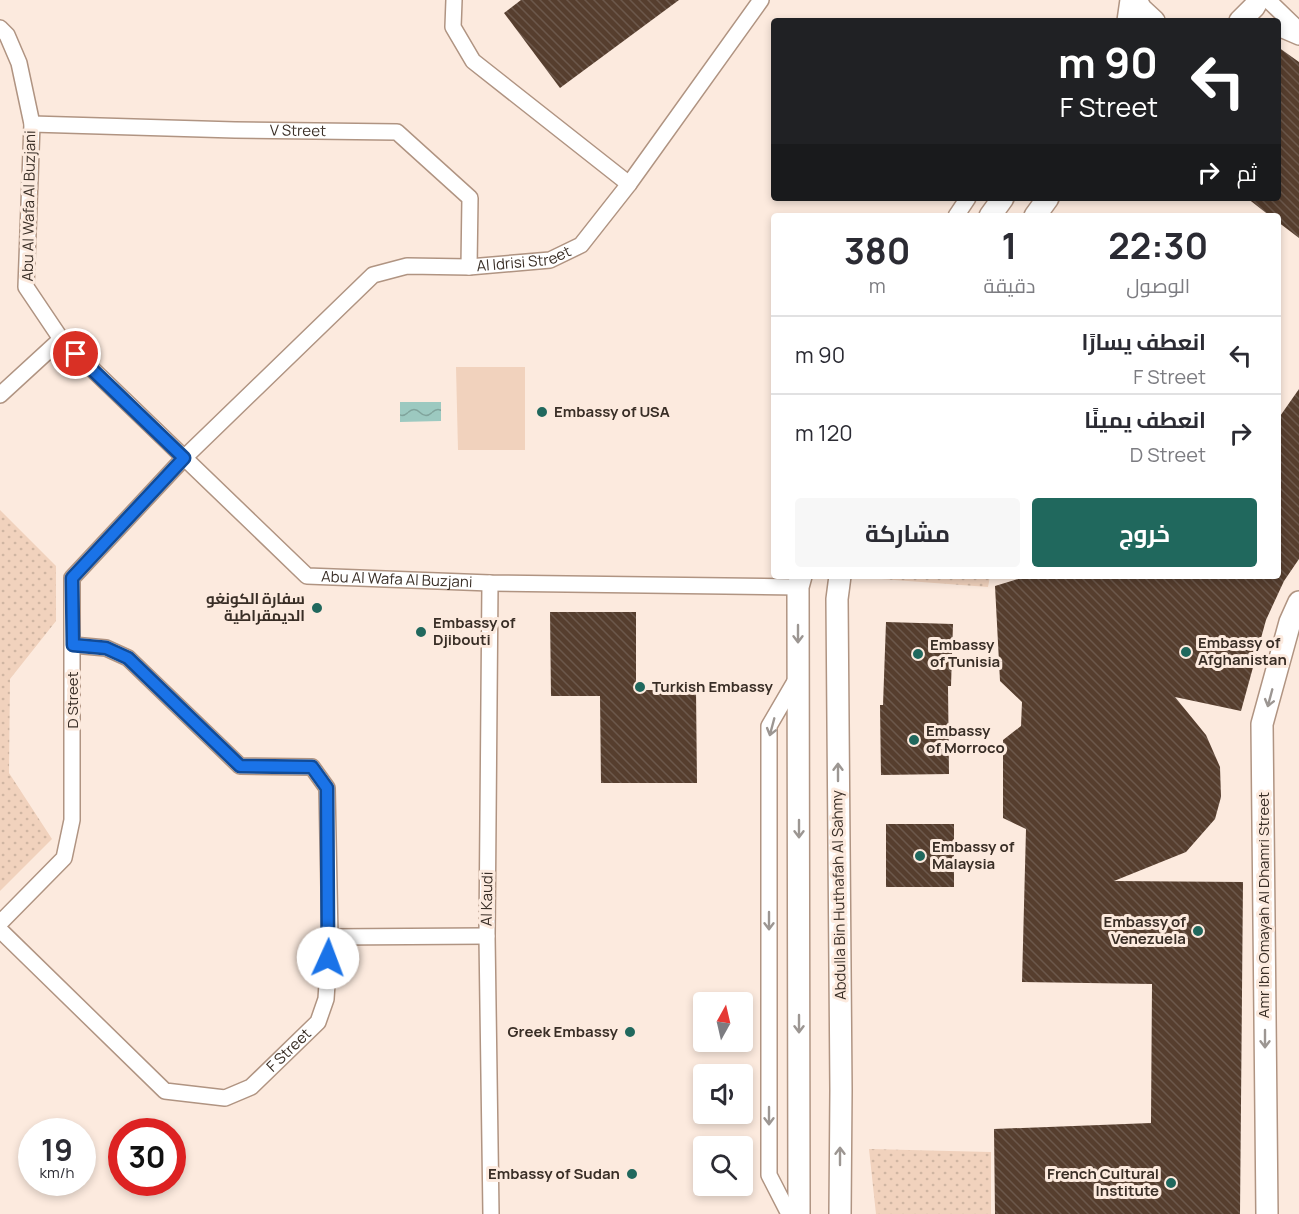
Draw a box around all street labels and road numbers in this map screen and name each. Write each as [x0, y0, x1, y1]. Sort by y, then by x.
street label: V Street [270, 119, 326, 141]
street label: Abu Al Wafa Al Buzjani [17, 130, 40, 282]
street label: Al Idrisi Street [476, 240, 574, 276]
street label: Abu Al Wafa Al Buzjani [321, 566, 473, 592]
street label: D Street [62, 671, 83, 729]
street label: Abdulla Bin Huthafah Al Sahmy [826, 790, 851, 1000]
street label: Amr Ibn Omayah Al Dhamri Street [1253, 792, 1274, 1018]
street label: Al Kaudi [476, 872, 497, 926]
street label: F Street [262, 1023, 315, 1076]

